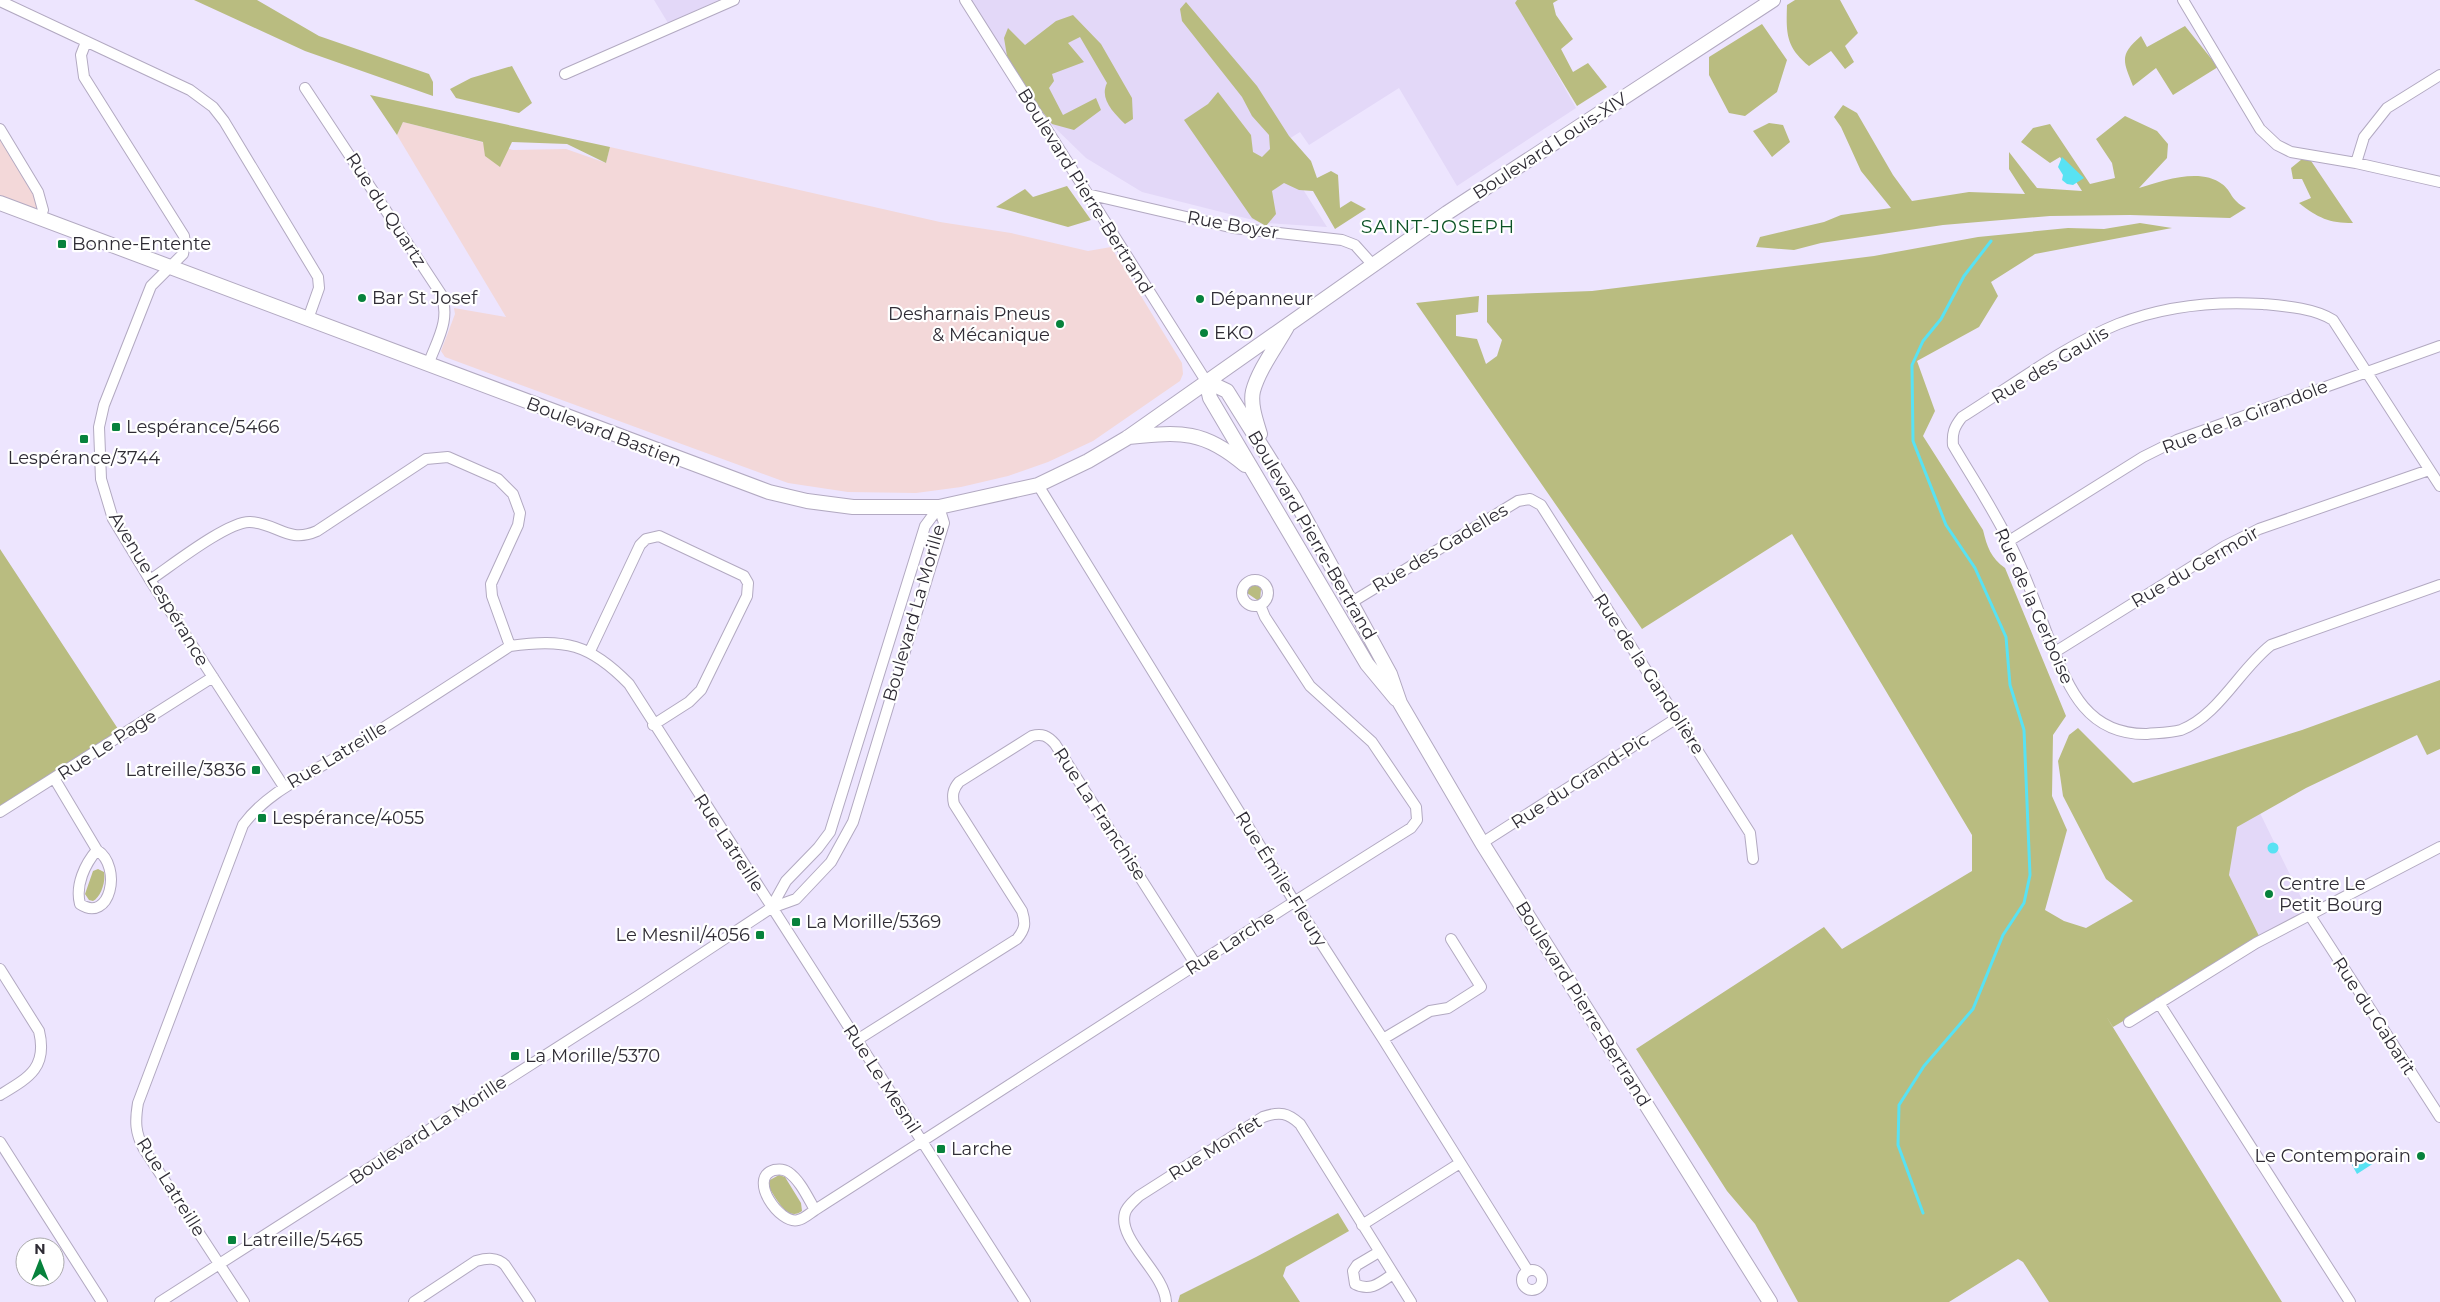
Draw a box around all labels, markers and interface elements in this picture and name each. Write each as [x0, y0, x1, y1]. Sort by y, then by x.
street label: Boulevard Pierre-Bertrand [1013, 84, 1157, 298]
street label: Boulevard Louis-XIV [1469, 88, 1632, 204]
street label: Rue du Quartz [341, 149, 431, 271]
street label: Rue Boyer [1185, 206, 1281, 244]
district label: SAINT-JOSEPH [1361, 215, 1515, 238]
place label: Bonne-Entente [72, 233, 211, 255]
marker: Bonne-Entente [56, 238, 68, 250]
place label: Bar St Josef [372, 287, 478, 309]
place label: Dépanneur [1210, 288, 1313, 310]
marker: Bar St Josef [356, 292, 368, 304]
marker: Dépanneur [1194, 293, 1206, 305]
place label: Desharnais Pneus & Mécanique [888, 303, 1050, 346]
marker: Desharnais Pneus & Mécanique [1054, 318, 1066, 330]
street label: Rue des Gaulis [1988, 321, 2113, 409]
place label: EKO [1214, 322, 1253, 344]
marker: EKO [1198, 327, 1210, 339]
street label: Rue de la Girandole [2159, 375, 2331, 459]
street label: Boulevard Bastien [523, 392, 685, 472]
place label: Lespérance/5466 [126, 416, 279, 438]
marker: Lespérance/5466 [110, 421, 122, 433]
street label: Boulevard Pierre-Bertrand [1243, 427, 1381, 643]
marker: Lespérance/3744 [78, 433, 90, 445]
place label: Lespérance/3744 [8, 447, 160, 469]
street label: Rue des Gadelles [1368, 499, 1512, 597]
street label: Avenue Lespérance [104, 508, 214, 670]
street label: Rue du Germoir [2127, 521, 2263, 613]
street label: Boulevard La Morille [878, 522, 950, 704]
street label: Rue de la Gerboise [1990, 525, 2078, 688]
street label: Rue de la Gandolière [1589, 589, 1709, 759]
street label: Rue Le Page [54, 705, 161, 785]
street label: Rue Latreille [283, 717, 391, 793]
street label: Rue du Grand-Pic [1507, 728, 1653, 834]
street label: Rue La Franchise [1049, 744, 1151, 885]
place label: Latreille/3836 [125, 759, 246, 781]
marker: Latreille/3836 [250, 764, 262, 776]
street label: Rue Latreille [689, 790, 769, 896]
place label: Lespérance/4055 [272, 807, 424, 829]
street label: Rue Émile-Fleury [1230, 807, 1332, 951]
marker: Lespérance/4055 [256, 812, 268, 824]
place label: Centre Le Petit Bourg [2279, 873, 2383, 916]
marker: Centre Le Petit Bourg [2263, 888, 2275, 900]
street label: Boulevard Pierre-Bertrand [1511, 897, 1655, 1111]
street label: Rue Larche [1181, 906, 1279, 980]
place label: La Morille/5369 [806, 911, 941, 933]
marker: La Morille/5369 [790, 916, 802, 928]
place label: Le Mesnil/4056 [615, 924, 750, 946]
marker: Le Mesnil/4056 [754, 929, 766, 941]
street label: Rue du Gabarit [2328, 953, 2420, 1079]
street label: Rue Le Mesnil [839, 1020, 925, 1138]
place label: La Morille/5370 [525, 1045, 660, 1067]
marker: La Morille/5370 [509, 1050, 521, 1062]
street label: Boulevard La Morille [345, 1071, 511, 1189]
street label: Rue Monfet [1164, 1111, 1266, 1185]
street label: Rue Latreille [132, 1133, 210, 1241]
place label: Larche [951, 1138, 1012, 1160]
marker: Larche [935, 1143, 947, 1155]
place label: Le Contemporain [2255, 1145, 2411, 1167]
marker: Le Contemporain [2415, 1150, 2427, 1162]
place label: Latreille/5465 [242, 1229, 363, 1251]
marker: Latreille/5465 [226, 1234, 238, 1246]
north arrow [15, 1237, 65, 1287]
text: N [34, 1240, 46, 1258]

